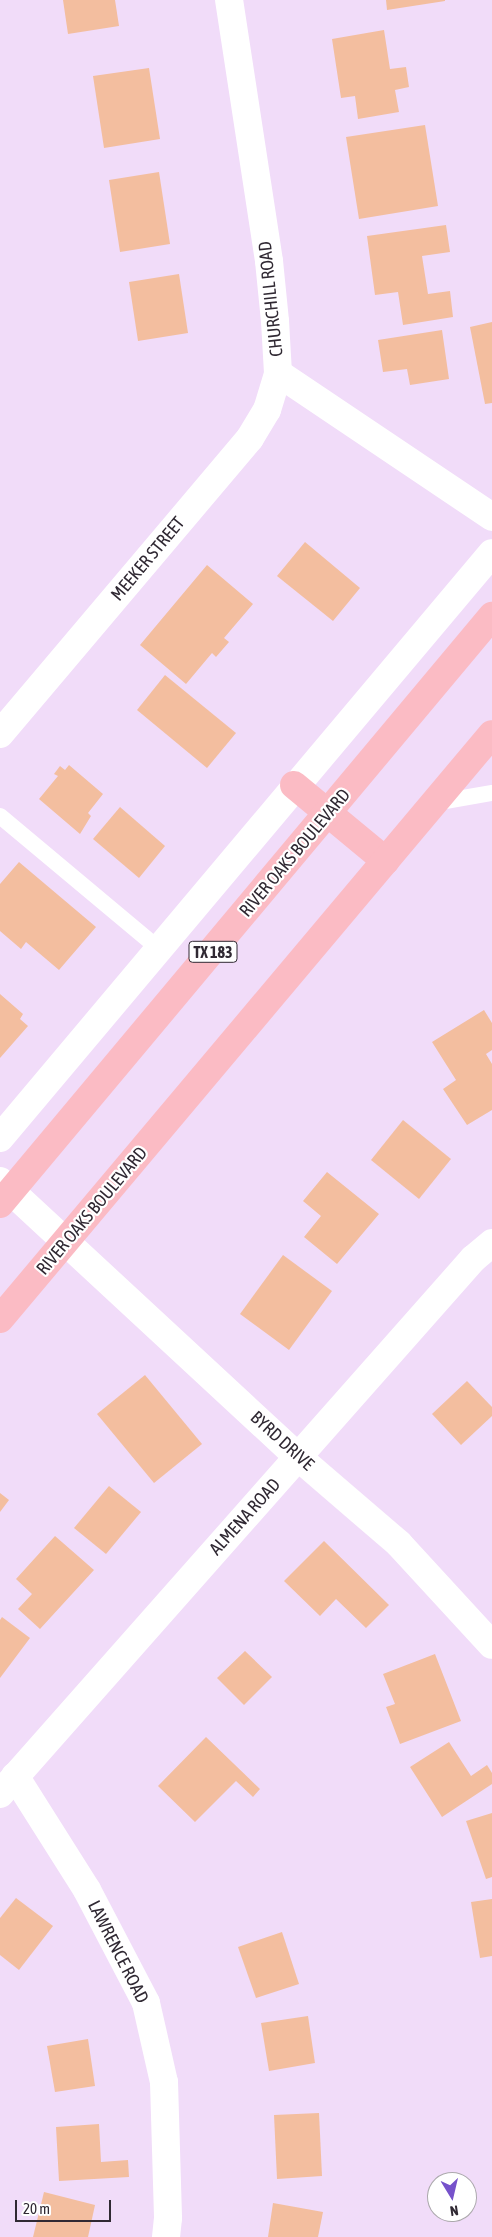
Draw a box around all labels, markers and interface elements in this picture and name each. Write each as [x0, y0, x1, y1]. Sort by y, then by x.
street label: CHURCHILL ROAD [254, 240, 288, 358]
street label: MEEKER STREET [107, 513, 189, 605]
street label: RIVER OAKS BOULEVARD [235, 785, 355, 921]
road number: TX 183 [188, 939, 238, 966]
street label: RIVER OAKS BOULEVARD [32, 1143, 152, 1279]
street label: BYRD DRIVE [246, 1407, 318, 1475]
street label: ALMENA ROAD [205, 1474, 285, 1560]
street label: LAWRENCE ROAD [83, 1897, 153, 2007]
north arrow [427, 2172, 477, 2222]
scale bar [18, 2190, 114, 2222]
text: 20 m [23, 2200, 50, 2217]
text: N [449, 2202, 460, 2219]

